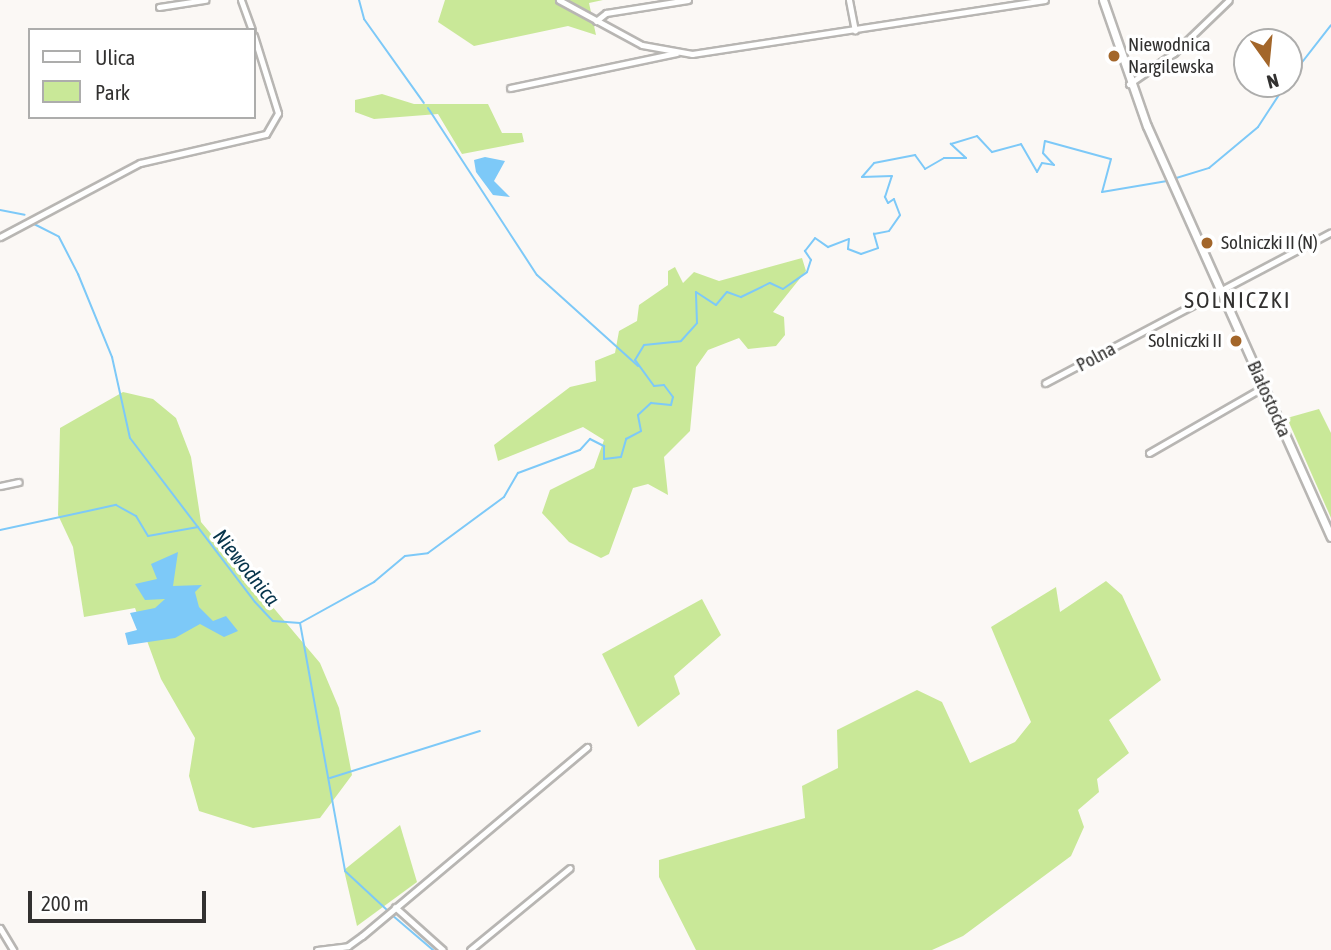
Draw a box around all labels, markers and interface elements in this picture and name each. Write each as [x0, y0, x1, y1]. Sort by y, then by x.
legend [28, 28, 256, 119]
north arrow [1233, 28, 1303, 98]
place label: Niewodnica Nargilewska [1128, 34, 1214, 78]
text: Ulica [95, 45, 135, 69]
marker: Niewodnica Nargilewska [1106, 48, 1122, 64]
text: N [1265, 69, 1281, 93]
text: Park [95, 80, 130, 104]
place label: Solniczki II (N) [1221, 232, 1318, 254]
marker: Solniczki II (N) [1199, 235, 1215, 251]
district label: SOLNICZKI [1185, 286, 1291, 314]
place label: Solniczki II [1148, 330, 1222, 352]
marker: Solniczki II [1228, 333, 1244, 349]
street label: Polna [1072, 337, 1120, 377]
street label: Białostocka [1242, 357, 1296, 441]
water label: Niewodnica [208, 524, 286, 610]
scale bar [32, 876, 210, 920]
text: 200 m [41, 891, 89, 915]

